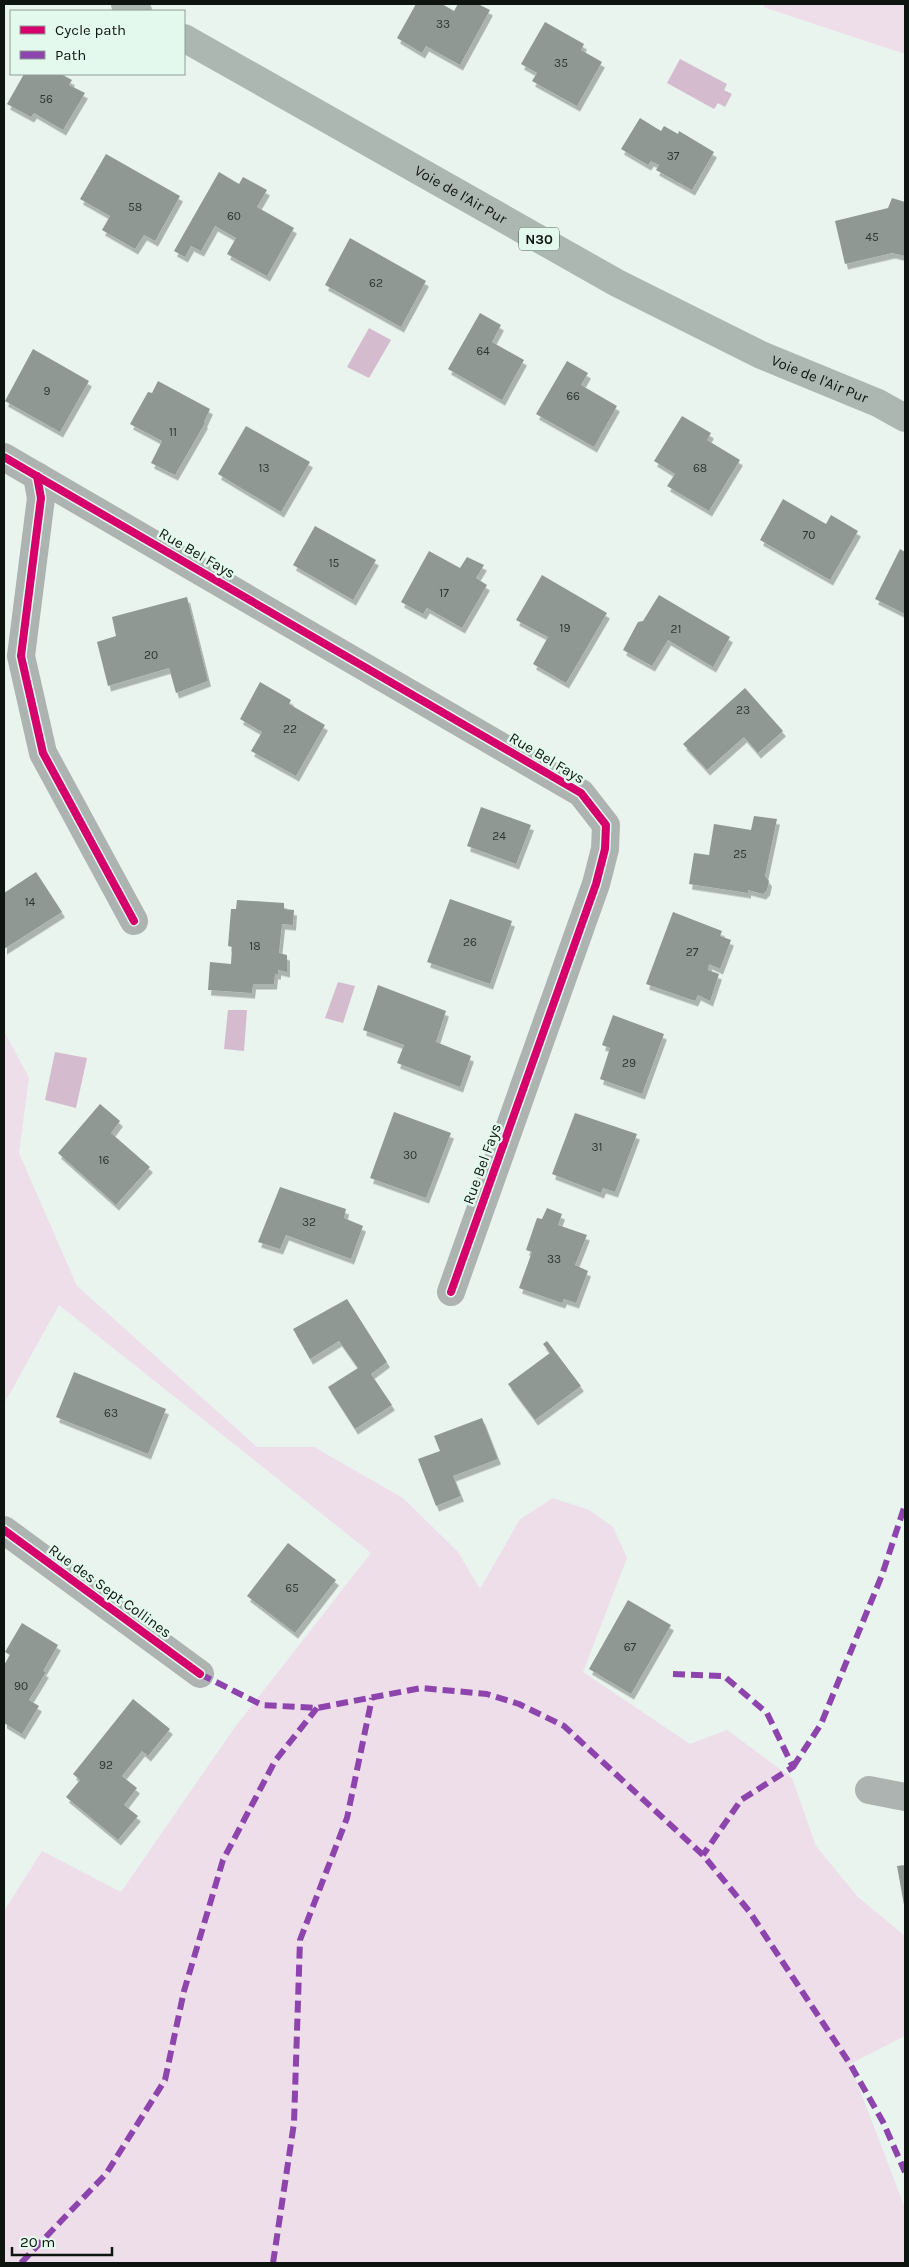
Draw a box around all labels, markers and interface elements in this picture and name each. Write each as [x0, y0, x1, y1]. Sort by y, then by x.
legend [10, 10, 185, 75]
house number: 33 [436, 17, 450, 31]
text: Cycle path [55, 21, 126, 39]
text: Path [55, 46, 86, 64]
house number: 35 [554, 56, 568, 70]
house number: 56 [39, 92, 53, 106]
house number: 37 [667, 149, 680, 163]
street label: Voie de l'Air Pur [411, 161, 511, 228]
house number: 58 [128, 200, 142, 214]
house number: 60 [227, 209, 241, 223]
road number: N30 [519, 228, 559, 250]
house number: 45 [865, 230, 879, 244]
house number: 62 [369, 276, 383, 290]
house number: 64 [476, 344, 490, 358]
street label: Voie de l'Air Pur [769, 351, 871, 407]
house number: 9 [44, 384, 51, 398]
house number: 66 [566, 389, 580, 403]
house number: 11 [169, 425, 177, 439]
house number: 13 [258, 461, 270, 475]
house number: 68 [693, 461, 707, 475]
street label: Rue Bel Fays [156, 524, 238, 582]
house number: 70 [803, 528, 815, 542]
house number: 15 [329, 556, 340, 570]
house number: 17 [439, 586, 449, 600]
house number: 19 [560, 621, 570, 635]
house number: 21 [671, 622, 681, 636]
house number: 20 [144, 648, 158, 662]
house number: 23 [736, 703, 750, 717]
house number: 22 [283, 722, 297, 736]
street label: Rue Bel Fays [506, 728, 588, 788]
house number: 24 [492, 829, 506, 843]
house number: 25 [733, 847, 747, 861]
house number: 14 [25, 895, 36, 909]
house number: 26 [463, 935, 477, 949]
house number: 18 [249, 939, 261, 953]
house number: 27 [686, 945, 699, 959]
house number: 29 [622, 1056, 636, 1070]
street label: Rue Bel Fays [459, 1121, 505, 1207]
house number: 31 [591, 1140, 603, 1154]
house number: 30 [403, 1148, 417, 1162]
house number: 16 [99, 1153, 110, 1167]
house number: 32 [302, 1215, 316, 1229]
house number: 33 [547, 1252, 561, 1266]
house number: 63 [104, 1406, 118, 1420]
street label: Rue des Sept Collines [45, 1540, 175, 1642]
house number: 65 [285, 1581, 299, 1595]
house number: 67 [624, 1640, 637, 1654]
house number: 90 [14, 1679, 28, 1693]
house number: 92 [99, 1758, 113, 1772]
scale bar [12, 2224, 112, 2256]
text: 20 m [20, 2233, 55, 2251]

